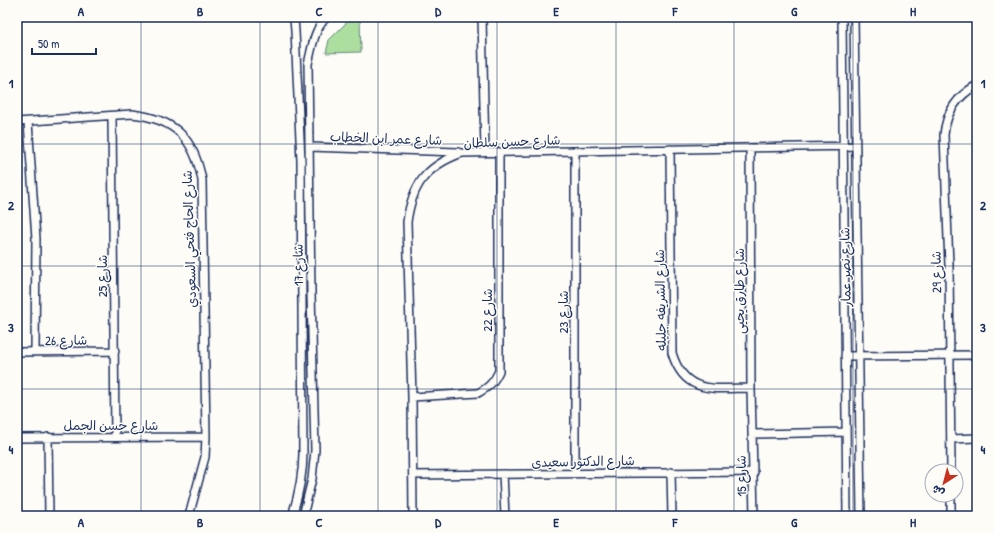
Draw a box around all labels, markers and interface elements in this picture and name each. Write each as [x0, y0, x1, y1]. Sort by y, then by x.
text: A [78, 2, 85, 20]
text: B [197, 2, 204, 20]
text: C [315, 2, 323, 20]
text: D [435, 2, 442, 20]
text: E [553, 2, 559, 20]
text: F [672, 2, 679, 20]
text: G [791, 2, 798, 20]
text: H [910, 2, 916, 20]
scale bar [32, 30, 96, 56]
text: 50 m [38, 35, 59, 52]
text: 1 [9, 74, 14, 92]
text: 1 [981, 74, 986, 92]
street label: شارع عمر ابن الخطاب [329, 127, 442, 150]
street label: شارع حسن سلطان [463, 130, 561, 153]
street label: شارع الحاج فتحي السعودي [178, 170, 203, 308]
text: 2 [8, 196, 15, 214]
text: 2 [980, 196, 987, 214]
street label: شارع نصر عمار [835, 227, 856, 308]
street label: شارع 17 [289, 244, 308, 286]
street label: شارع طارق يحيى [730, 248, 749, 334]
street label: شارع الشريفه جليله [650, 249, 671, 351]
street label: شارع 29 [927, 251, 946, 293]
street label: شارع 25 [93, 255, 112, 297]
street label: شارع 22 [478, 288, 497, 332]
street label: شارع 23 [554, 290, 573, 334]
text: 3 [8, 318, 14, 336]
text: 3 [980, 318, 986, 336]
street label: شارع 26 [45, 331, 87, 350]
street label: شارع حسن الجمل [64, 416, 158, 435]
text: 4 [9, 440, 14, 458]
text: 4 [981, 440, 986, 458]
street label: شارع الدكتور سعيدى [531, 451, 635, 472]
street label: شارع 15 [732, 455, 751, 497]
north arrow [924, 463, 964, 503]
text: ش [929, 482, 947, 500]
text: A [78, 513, 85, 531]
text: B [197, 513, 204, 531]
text: C [315, 513, 323, 531]
text: D [435, 513, 442, 531]
text: E [553, 513, 559, 531]
text: F [672, 513, 679, 531]
text: G [791, 513, 798, 531]
text: H [910, 513, 916, 531]

